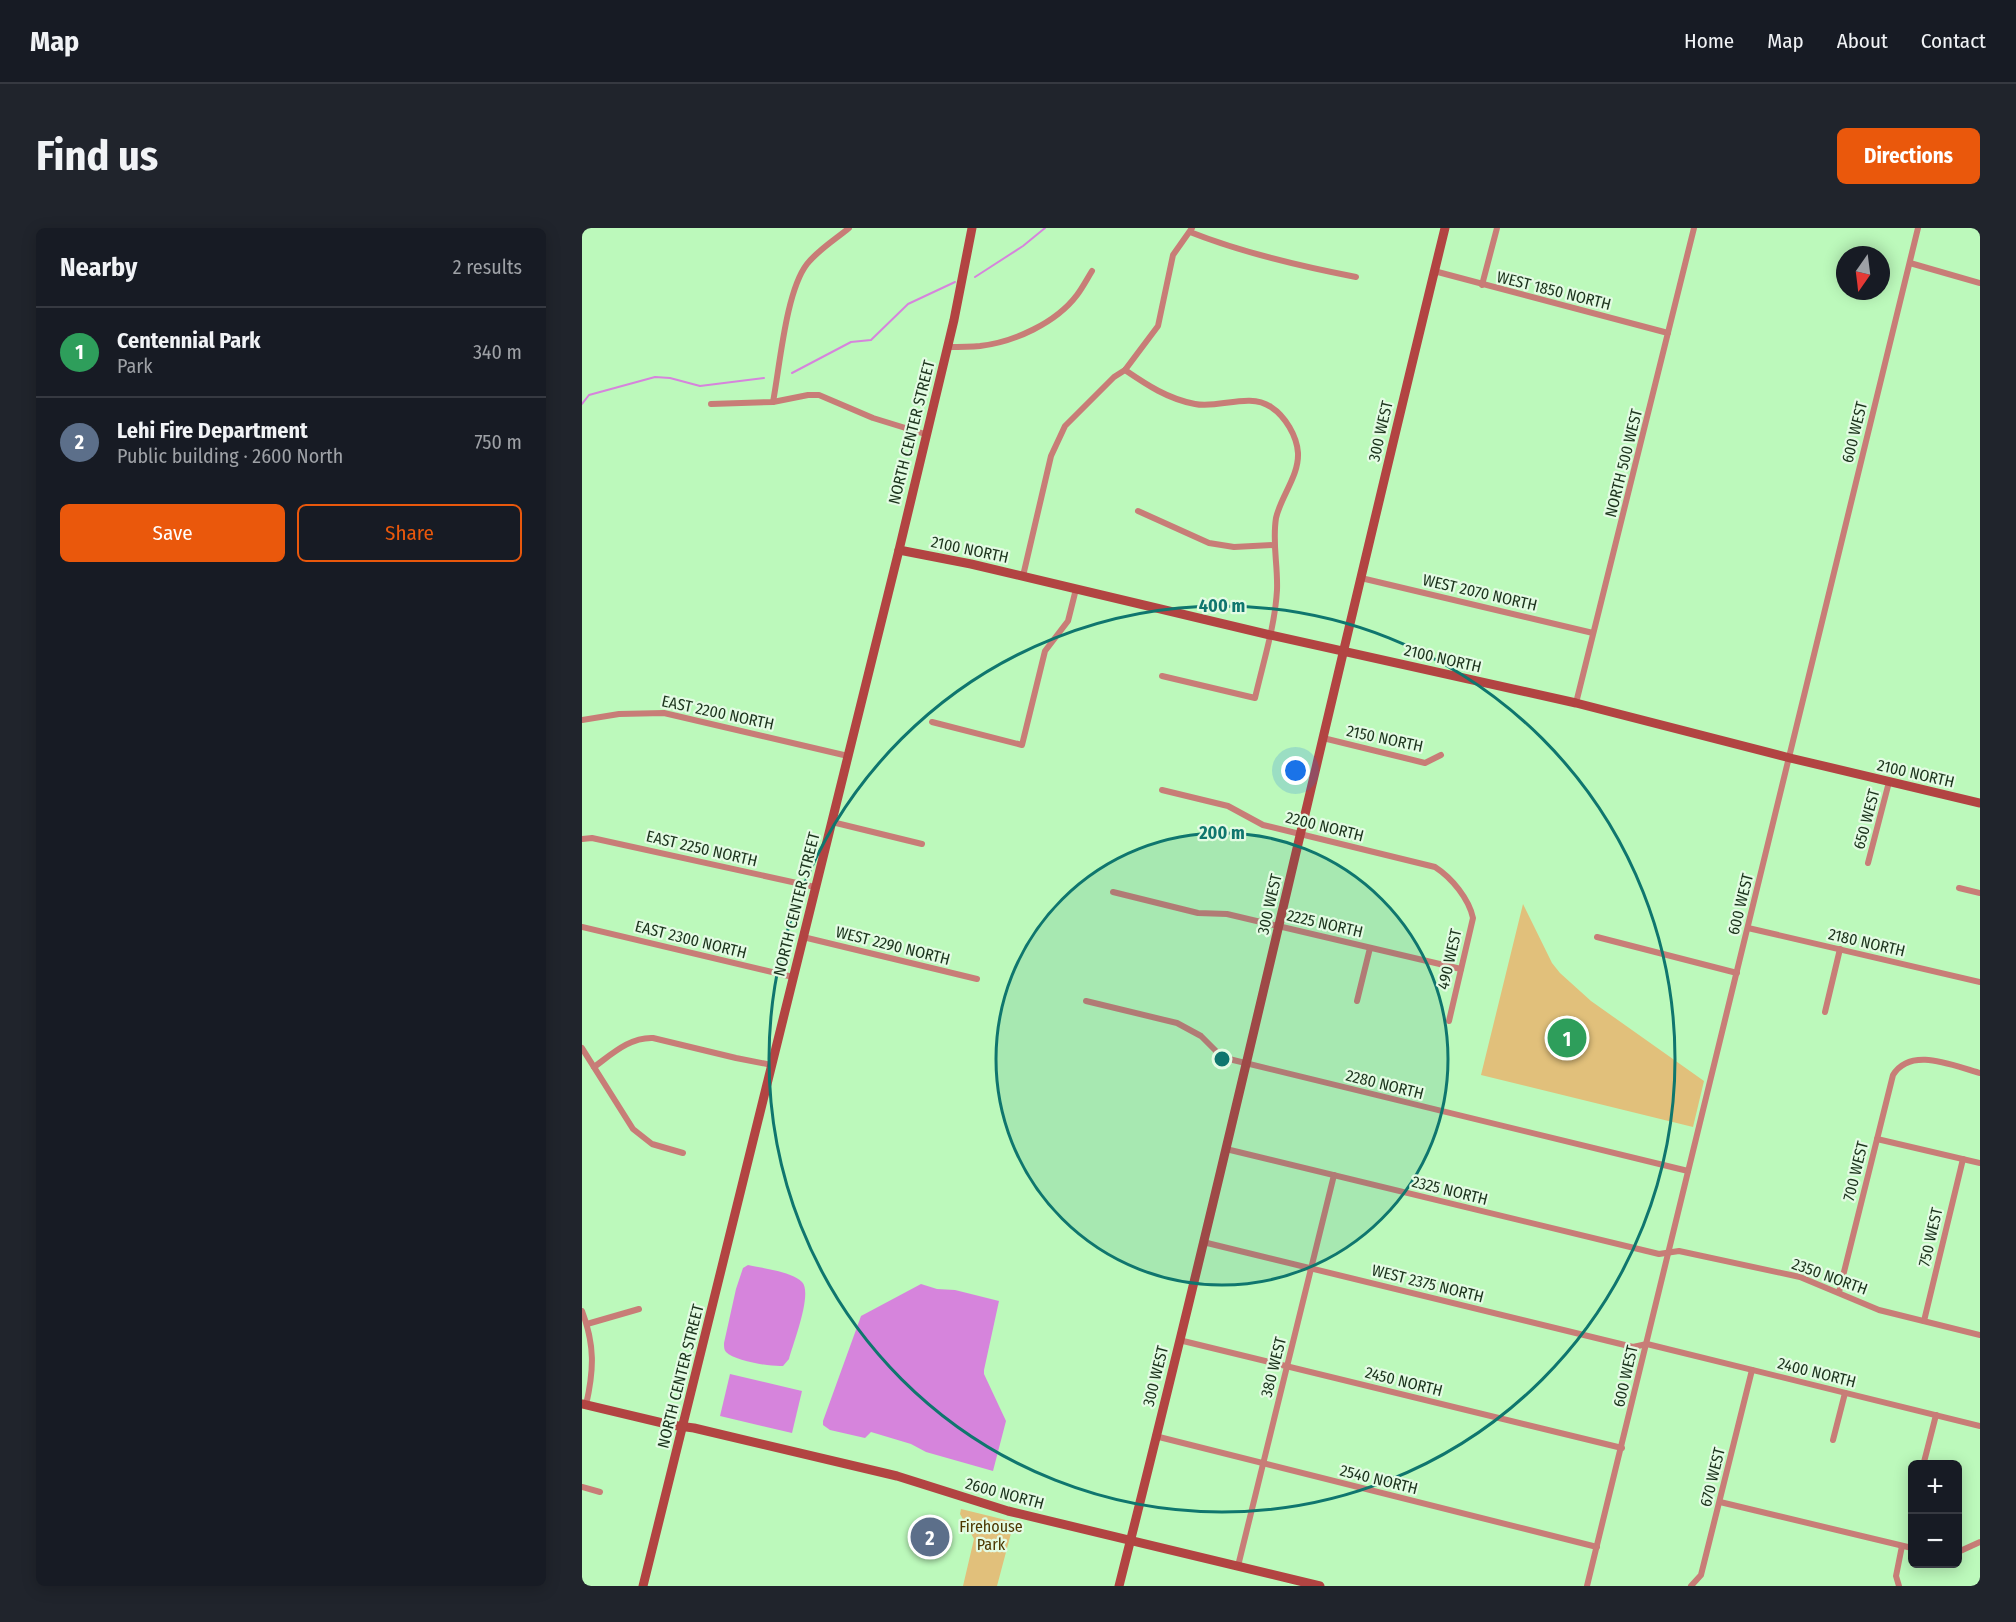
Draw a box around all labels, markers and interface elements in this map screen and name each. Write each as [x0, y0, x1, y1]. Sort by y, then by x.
text: Map [30, 25, 79, 58]
text: Home [1684, 28, 1734, 54]
text: Map [1767, 28, 1804, 54]
text: About [1837, 28, 1888, 54]
text: Contact [1921, 28, 1986, 54]
button: Directions [1837, 128, 1980, 184]
text: Find us [36, 131, 158, 181]
north arrow [1836, 246, 1890, 300]
text: Nearby [60, 252, 137, 283]
text: 2 results [453, 255, 522, 279]
street label: WEST 1850 NORTH [1495, 267, 1613, 314]
text: Centennial Park [117, 327, 260, 354]
text: 1 [75, 340, 84, 364]
text: 340 m [473, 340, 522, 364]
text: Park [117, 354, 153, 378]
street label: NORTH CENTER STREET [884, 358, 939, 506]
street label: 300 WEST [1364, 398, 1397, 463]
street label: 600 WEST [1838, 399, 1871, 465]
street label: NORTH 500 WEST [1601, 406, 1646, 519]
text: Lehi Fire Department [117, 417, 308, 444]
text: 2 [75, 430, 84, 454]
text: 750 m [475, 430, 522, 454]
text: Public building · 2600 North [117, 444, 343, 468]
button: Save [60, 504, 285, 562]
button: Share [297, 504, 522, 562]
street label: 2100 NORTH [929, 532, 1010, 567]
street label: WEST 2070 NORTH [1421, 570, 1539, 615]
text: 400 m [1199, 595, 1245, 617]
street label: 2100 NORTH [1402, 640, 1483, 677]
street label: EAST 2200 NORTH [660, 691, 776, 734]
street label: 2150 NORTH [1345, 721, 1425, 756]
street label: 2100 NORTH [1875, 755, 1956, 792]
your location [1281, 756, 1310, 785]
street label: 650 WEST [1849, 786, 1884, 851]
street label: 2200 NORTH [1284, 808, 1366, 845]
text: 200 m [1198, 822, 1245, 844]
street label: EAST 2250 NORTH [644, 826, 759, 871]
street label: NORTH CENTER STREET [769, 830, 824, 978]
street label: 300 WEST [1253, 871, 1286, 936]
street label: 600 WEST [1724, 871, 1757, 937]
street label: 2225 NORTH [1285, 906, 1365, 941]
street label: EAST 2300 NORTH [633, 916, 749, 963]
street label: WEST 2290 NORTH [834, 922, 952, 969]
street label: 2180 NORTH [1827, 924, 1907, 961]
street label: 490 WEST [1433, 926, 1466, 991]
pin: 1 [1548, 1016, 1586, 1060]
centre of rings [1212, 1049, 1232, 1069]
street label: 2280 NORTH [1344, 1066, 1426, 1103]
street label: 700 WEST [1839, 1139, 1872, 1203]
street label: 2325 NORTH [1410, 1172, 1490, 1209]
street label: 750 WEST [1914, 1205, 1947, 1268]
street label: 2350 NORTH [1789, 1254, 1870, 1299]
street label: WEST 2375 NORTH [1370, 1260, 1486, 1307]
street label: NORTH CENTER STREET [653, 1302, 708, 1450]
street label: 380 WEST [1257, 1334, 1290, 1399]
street label: 300 WEST [1139, 1343, 1172, 1408]
street label: 600 WEST [1609, 1343, 1642, 1409]
street label: 2400 NORTH [1776, 1354, 1858, 1391]
street label: 2450 NORTH [1363, 1363, 1445, 1400]
street label: 670 WEST [1696, 1445, 1729, 1509]
map controls [1908, 1460, 1962, 1568]
button: + [1908, 1460, 1962, 1514]
street label: 2540 NORTH [1338, 1461, 1420, 1498]
street label: 2600 NORTH [963, 1474, 1046, 1513]
pin: 2 [910, 1514, 950, 1560]
button: − [1908, 1514, 1962, 1568]
park label: Firehouse Park [959, 1517, 1023, 1554]

